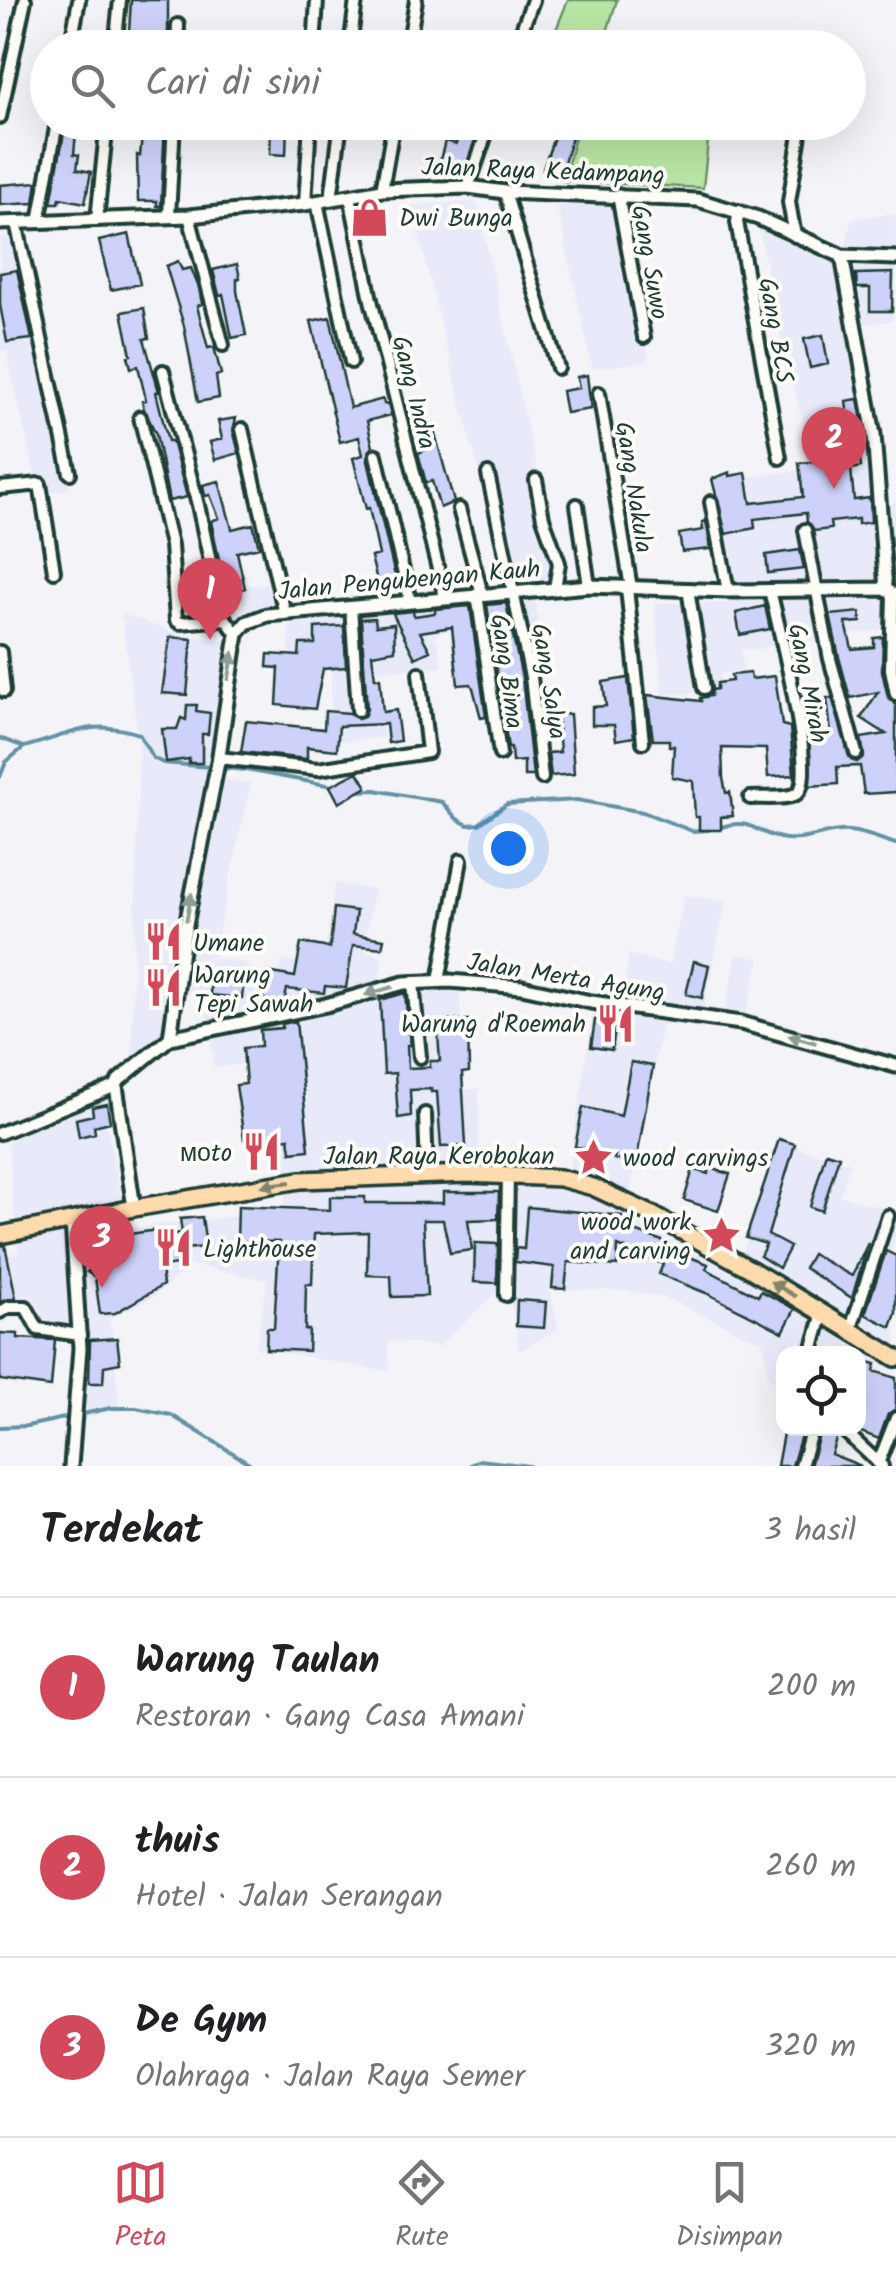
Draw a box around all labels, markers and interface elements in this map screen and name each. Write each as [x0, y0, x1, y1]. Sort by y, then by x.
search box [30, 30, 866, 140]
text: Cari di sini [145, 55, 320, 115]
icon: search [65, 58, 120, 113]
street label: Jalan Raya Kedampang [421, 148, 665, 196]
shop icon: Dwi Bunga [348, 196, 390, 238]
place label: Dwi Bunga [399, 199, 513, 239]
street label: Gang Suwo [619, 202, 679, 323]
street label: Gang BCS [746, 274, 804, 386]
street label: Gang Indra [380, 331, 446, 453]
pin: 2 [802, 406, 866, 489]
street label: Gang Nakula [603, 419, 663, 556]
street label: Jalan Pengubengan Kauh [276, 550, 542, 612]
pin: 1 [178, 558, 242, 640]
street label: Gang Bima [478, 611, 534, 731]
street label: Gang Salya [519, 620, 577, 742]
street label: Gang Mirah [776, 620, 838, 747]
one-way arrow [224, 650, 239, 681]
your location [483, 823, 534, 874]
one-way arrow [182, 891, 198, 922]
restaurant icon: Umane [142, 921, 184, 963]
place label: Umane [193, 924, 264, 964]
street label: Jalan Merta Agung [464, 943, 667, 1013]
place label: Warung Tepi Sawah [194, 956, 314, 1025]
restaurant icon: Warung Tepi Sawah [143, 967, 185, 1009]
one-way arrow [363, 983, 394, 999]
restaurant icon: Warung d'Roemah [595, 1002, 637, 1044]
place label: Warung d'Roemah [401, 1005, 586, 1045]
one-way arrow [787, 1031, 817, 1046]
restaurant icon: моto [241, 1131, 283, 1173]
place label: моto [180, 1134, 232, 1174]
place icon: wood carvings [572, 1136, 614, 1178]
street label: Jalan Raya Kerobokan [323, 1137, 555, 1177]
place label: wood carvings [623, 1139, 769, 1179]
one-way arrow [260, 1176, 291, 1192]
place label: wood work and carving [571, 1203, 691, 1272]
pin: 3 [70, 1206, 134, 1288]
place icon: wood work and carving [700, 1214, 742, 1256]
restaurant icon: Lighthouse [152, 1227, 194, 1269]
place label: Lighthouse [203, 1230, 316, 1270]
one-way arrow [769, 1281, 797, 1298]
map controls [776, 1346, 866, 1436]
button: locate [776, 1346, 866, 1436]
text: Terdekat [40, 1498, 203, 1565]
text: 3 hasil [764, 1506, 856, 1557]
text: Warung Taulan [135, 1632, 379, 1692]
text: 1 [68, 1662, 77, 1713]
text: 200 m [767, 1662, 856, 1713]
text: Restoran · Gang Casa Amani [135, 1692, 524, 1743]
text: thuis [135, 1812, 220, 1872]
text: 2 [63, 1842, 82, 1893]
text: 260 m [765, 1842, 856, 1893]
text: Hotel · Jalan Serangan [135, 1872, 443, 1923]
text: De Gym [135, 1992, 267, 2052]
text: 3 [64, 2022, 81, 2073]
text: 320 m [765, 2022, 856, 2073]
text: Olahraga · Jalan Raya Semer [135, 2052, 525, 2103]
tab: Peta [113, 2155, 168, 2260]
tab: Rute [394, 2155, 449, 2260]
tab: Disimpan [676, 2155, 783, 2260]

